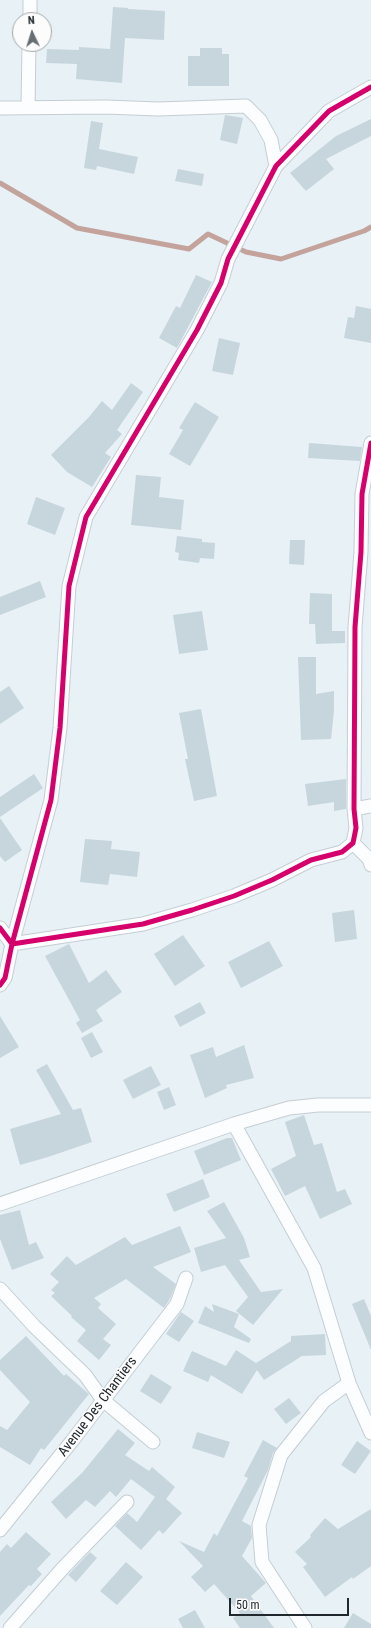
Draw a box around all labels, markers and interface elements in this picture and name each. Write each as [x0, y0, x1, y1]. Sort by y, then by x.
north arrow [12, 12, 52, 52]
text: N [27, 14, 35, 27]
street label: Avenue Des Chantiers [55, 1354, 141, 1460]
scale bar [231, 1590, 351, 1616]
text: 50 m [236, 1598, 260, 1612]

